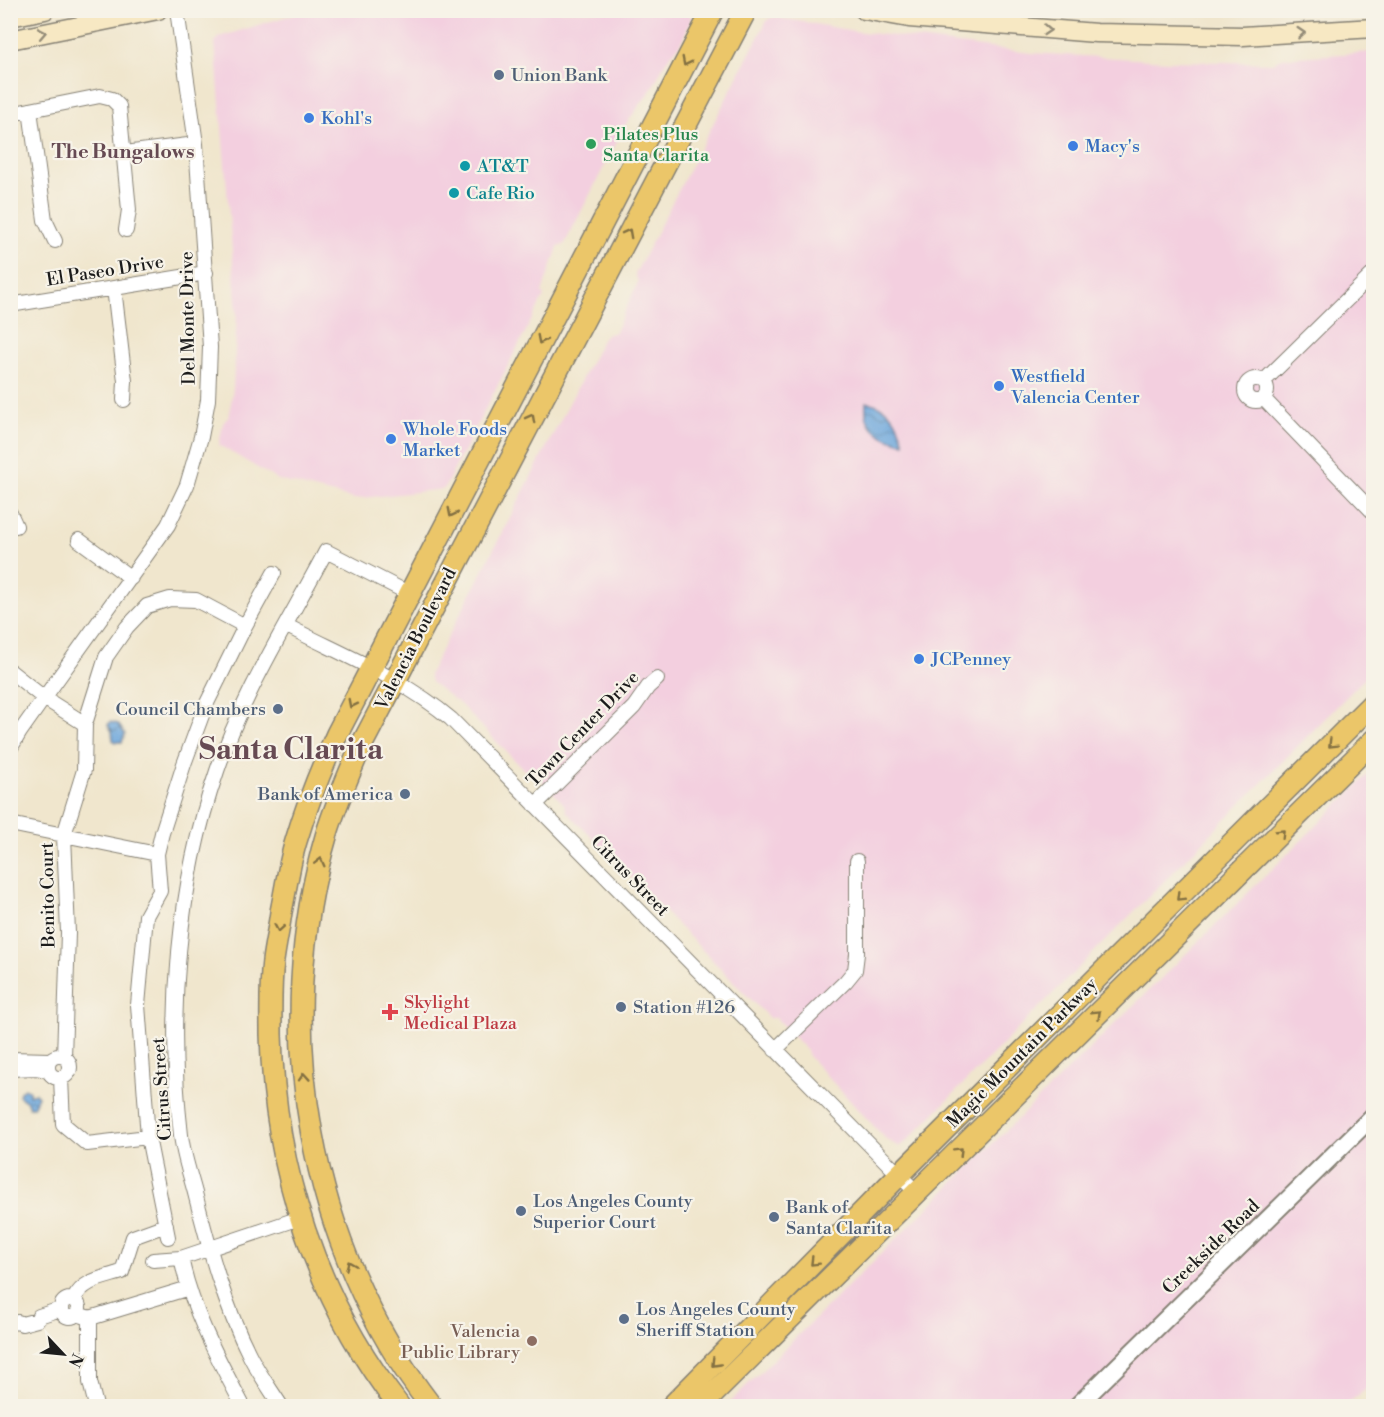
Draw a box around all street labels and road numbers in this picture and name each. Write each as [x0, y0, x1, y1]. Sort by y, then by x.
street label: El Paseo Drive [45, 250, 165, 292]
street label: Del Monte Drive [175, 251, 201, 385]
street label: Valencia Boulevard [370, 563, 462, 715]
street label: Town Center Drive [522, 666, 644, 792]
street label: Citrus Street [586, 831, 675, 922]
street label: Benito Court [36, 841, 60, 949]
street label: Magic Mountain Parkway [942, 973, 1102, 1133]
street label: Citrus Street [147, 1036, 177, 1141]
street label: Creekside Road [1157, 1194, 1265, 1299]

